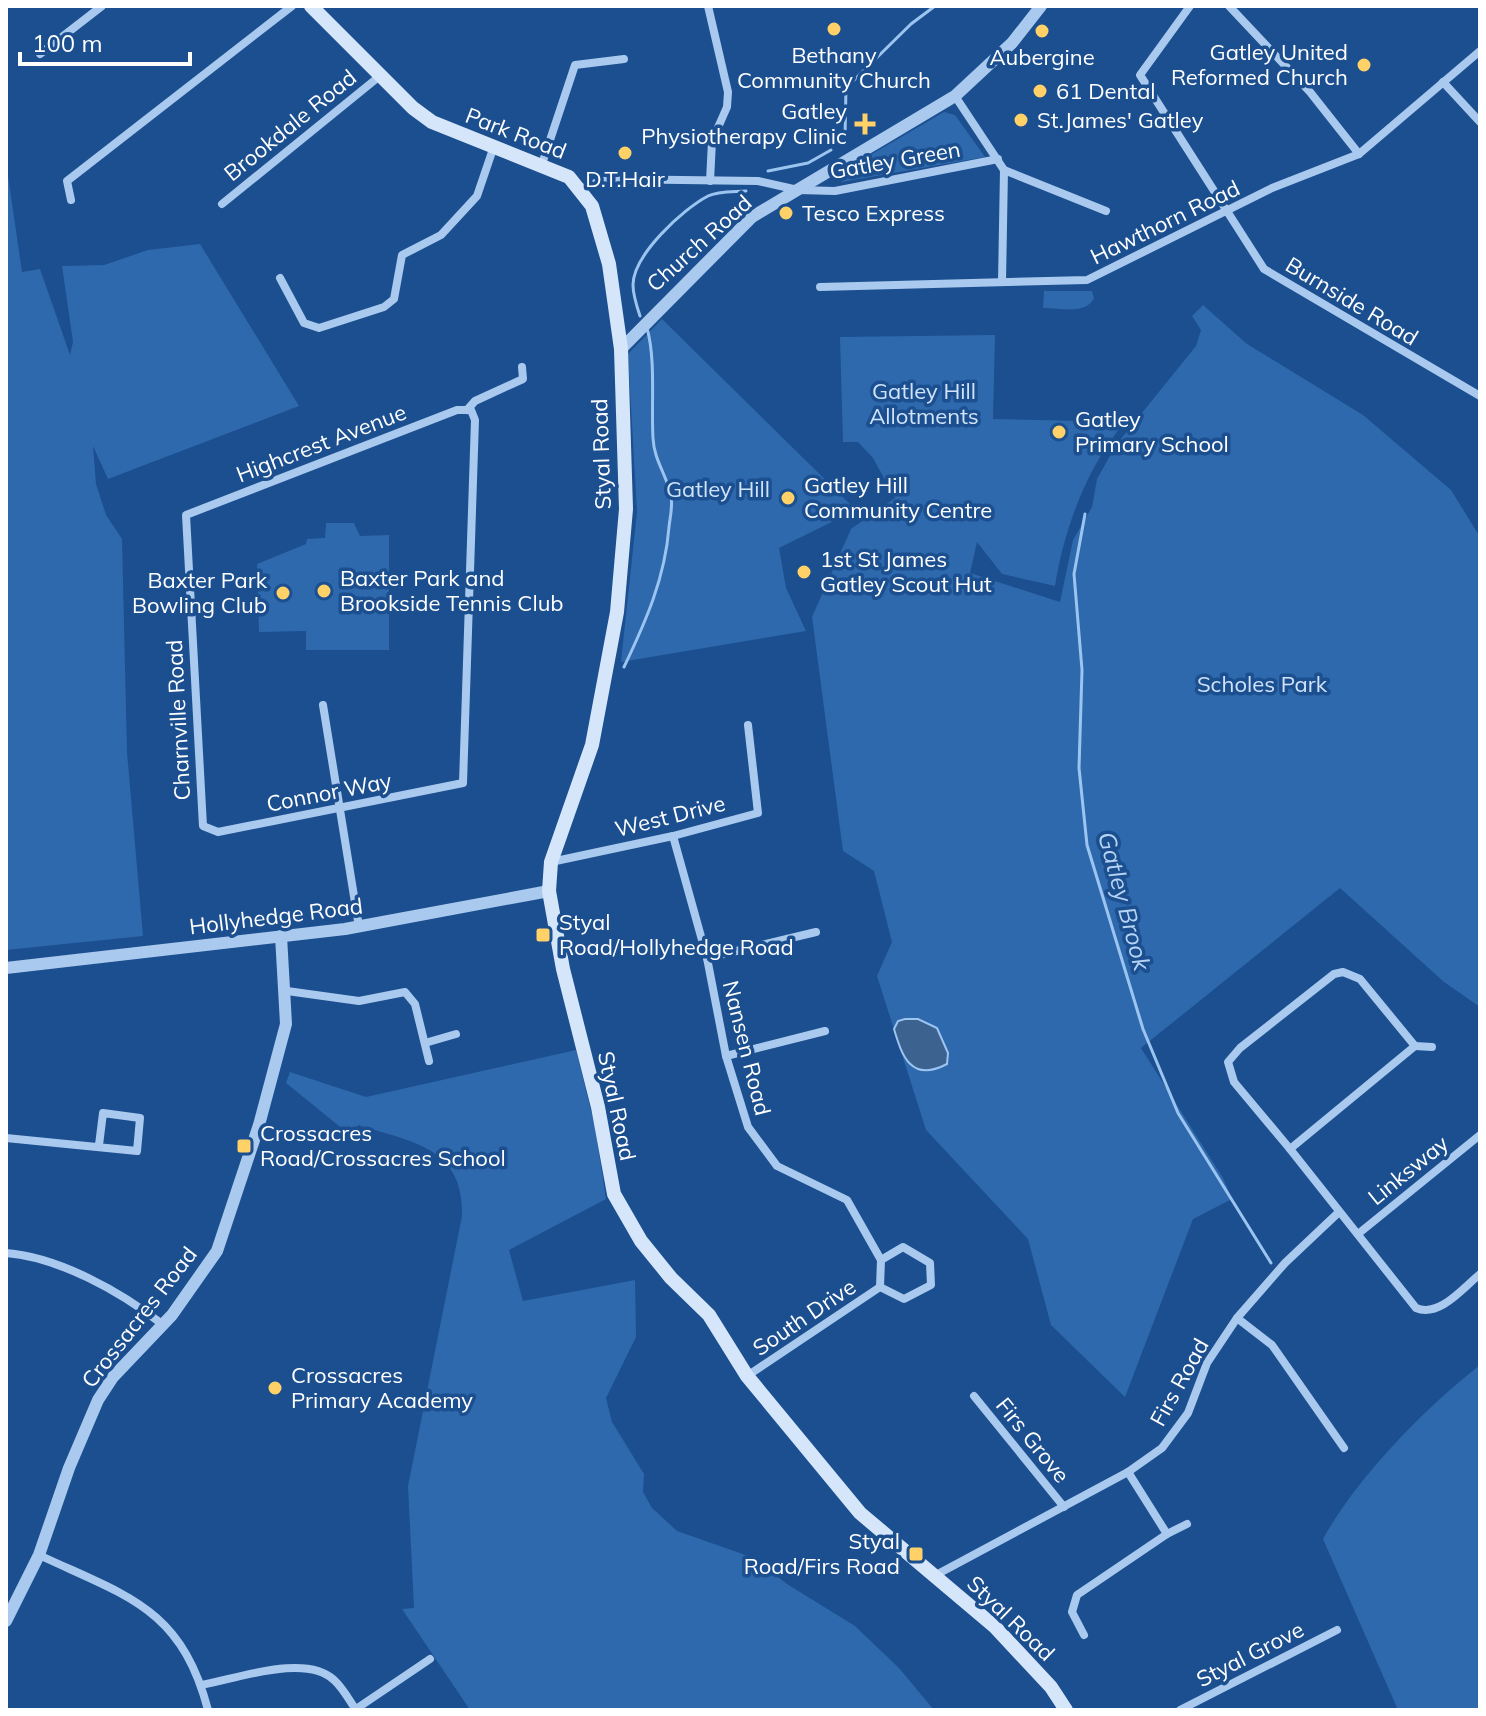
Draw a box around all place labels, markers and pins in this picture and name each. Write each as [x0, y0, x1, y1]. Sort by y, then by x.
marker: Bethany Community Church [825, 20, 843, 38]
marker: Aubergine [1033, 22, 1051, 40]
place label: Gatley United Reformed Church [1171, 38, 1348, 91]
place label: Bethany Community Church [737, 41, 931, 94]
place label: Aubergine [989, 43, 1095, 71]
marker: Gatley United Reformed Church [1355, 56, 1373, 74]
place label: 61 Dental [1056, 77, 1156, 105]
marker: 61 Dental [1031, 82, 1049, 100]
place label: Gatley Physiotherapy Clinic [641, 97, 847, 150]
place label: St.James' Gatley [1037, 106, 1204, 134]
marker: St.James' Gatley [1012, 111, 1030, 129]
marker: Gatley Physiotherapy Clinic [854, 113, 876, 135]
marker: D.T.Hair [616, 144, 634, 162]
place label: D.T.Hair [585, 165, 665, 193]
place label: Tesco Express [802, 199, 945, 227]
marker: Tesco Express [777, 204, 795, 222]
place label: Gatley Primary School [1075, 405, 1229, 458]
marker: Gatley Primary School [1050, 423, 1068, 441]
place label: Gatley Hill Community Centre [804, 471, 992, 524]
marker: Gatley Hill Community Centre [779, 489, 797, 507]
place label: 1st St James Gatley Scout Hut [820, 545, 992, 598]
marker: 1st St James Gatley Scout Hut [795, 563, 813, 581]
place label: Baxter Park and Brookside Tennis Club [340, 564, 564, 617]
place label: Baxter Park Bowling Club [132, 566, 268, 619]
marker: Baxter Park and Brookside Tennis Club [315, 582, 333, 600]
marker: Baxter Park Bowling Club [274, 584, 292, 602]
place label: Styal Road/Hollyhedge Road [559, 908, 794, 961]
marker: Styal Road/Hollyhedge Road [534, 926, 552, 944]
place label: Crossacres Road/Crossacres School [260, 1119, 506, 1172]
marker: Crossacres Road/Crossacres School [235, 1137, 253, 1155]
place label: Crossacres Primary Academy [291, 1361, 473, 1414]
marker: Crossacres Primary Academy [266, 1379, 284, 1397]
place label: Styal Road/Firs Road [744, 1527, 900, 1580]
marker: Styal Road/Firs Road [907, 1545, 925, 1563]

